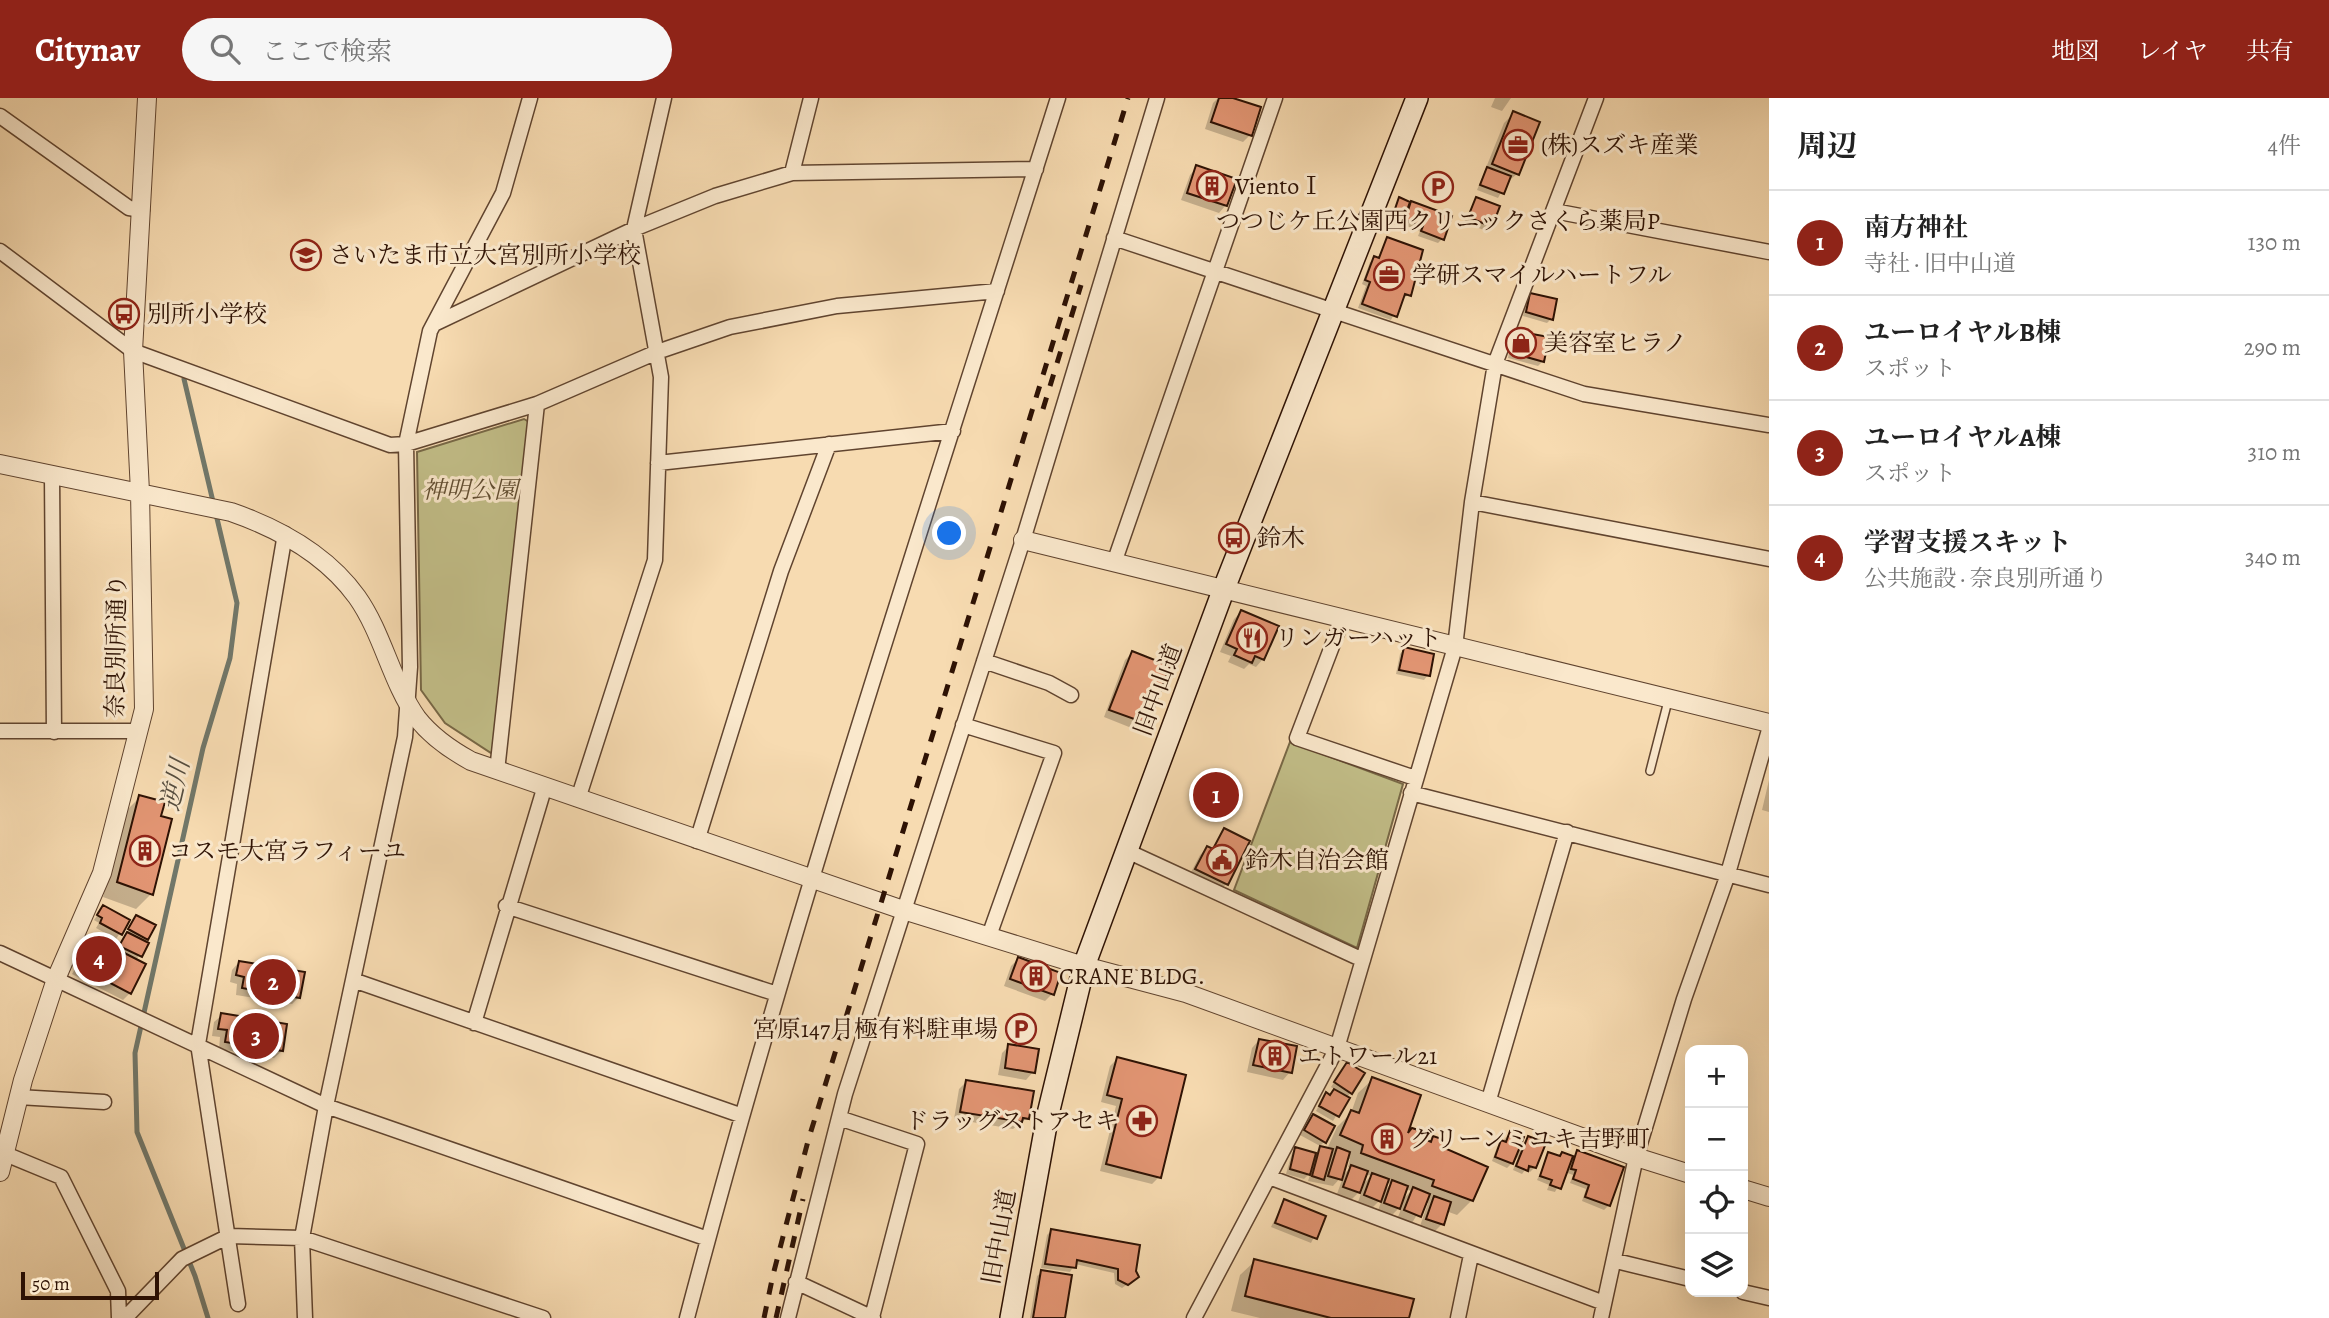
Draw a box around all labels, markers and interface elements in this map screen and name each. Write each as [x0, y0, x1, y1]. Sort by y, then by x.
search box [182, 18, 672, 81]
text: Citynav [35, 27, 140, 72]
icon: search [206, 30, 244, 68]
text: ここで検索 [262, 34, 392, 69]
text: 地図 [2051, 35, 2099, 67]
text: レイヤ [2137, 35, 2208, 67]
text: 共有 [2246, 35, 2294, 67]
text: 周辺 [1797, 126, 1857, 166]
office icon: (株)スズキ産業 [1501, 128, 1535, 162]
place label: (株)スズキ産業 [1541, 129, 1698, 161]
text: 4件 [2268, 130, 2301, 161]
building icon: VientoⅠ [1195, 169, 1229, 203]
place label: VientoⅠ [1234, 170, 1323, 202]
parking icon: つつじケ丘公園西クリニックさくら薬局P [1421, 170, 1455, 204]
place label: つつじケ丘公園西クリニックさくら薬局P [1216, 205, 1660, 237]
text: 南方神社 [1864, 210, 1968, 245]
text: 1 [1816, 227, 1824, 258]
text: 130 m [2248, 227, 2301, 258]
school or university icon: さいたま市立大宮別所小学校 [289, 238, 323, 272]
place label: さいたま市立大宮別所小学校 [329, 239, 641, 271]
text: 寺社 · 旧中山道 [1864, 248, 2016, 279]
office icon: 学研スマイルハートフル [1372, 258, 1406, 292]
place label: 学研スマイルハートフル [1412, 259, 1672, 291]
bus stop icon: 別所小学校 [107, 297, 141, 331]
place label: 別所小学校 [147, 298, 267, 330]
text: ユーロイヤルB棟 [1864, 315, 2061, 350]
shop icon: 美容室ヒラノ [1504, 326, 1538, 360]
place label: 美容室ヒラノ [1544, 327, 1687, 359]
text: 2 [1814, 332, 1826, 363]
text: 290 m [2244, 332, 2301, 363]
text: スポット [1864, 353, 1956, 384]
text: ユーロイヤルA棟 [1864, 420, 2061, 455]
text: 3 [1815, 437, 1825, 468]
text: 310 m [2248, 437, 2301, 468]
text: スポット [1864, 458, 1956, 489]
park label: 神明公園 [422, 474, 522, 506]
your location [932, 516, 966, 550]
bus stop icon: 鈴木 [1217, 521, 1251, 555]
place label: 鈴木 [1257, 522, 1305, 554]
text: 学習支援スキット [1864, 525, 2071, 560]
text: 4 [1815, 542, 1825, 573]
text: 340 m [2245, 542, 2301, 573]
text: 公共施設 · 奈良別所通り [1864, 563, 2108, 594]
street label: 奈良別所通り [99, 574, 133, 718]
restaurant icon: リンガーハット [1235, 621, 1269, 655]
place label: リンガーハット [1275, 622, 1442, 654]
street label: 旧中山道 [1127, 639, 1189, 741]
water label: 逆川 [152, 753, 199, 814]
pin: 1 [1193, 769, 1239, 821]
building icon: コスモ大宮ラフィーユ [128, 834, 162, 868]
place label: コスモ大宮ラフィーユ [168, 835, 406, 867]
public building icon: 鈴木自治会館 [1205, 843, 1239, 877]
place label: 鈴木自治会館 [1245, 844, 1389, 876]
pin: 4 [76, 933, 122, 985]
pin: 2 [250, 956, 296, 1008]
building icon: CRANE BLDG. [1019, 959, 1053, 993]
place label: CRANE BLDG. [1059, 960, 1205, 992]
pin: 3 [233, 1010, 279, 1062]
parking icon: 宮原147月極有料駐車場 [1004, 1012, 1038, 1046]
place label: 宮原147月極有料駐車場 [753, 1013, 998, 1045]
building icon: エトワール21 [1258, 1039, 1292, 1073]
place label: エトワール21 [1298, 1040, 1437, 1072]
map controls [1685, 1045, 1748, 1297]
button: + [1685, 1045, 1748, 1108]
pharmacy icon: ドラッグストアセキ [1125, 1104, 1159, 1138]
place label: ドラッグストアセキ [905, 1105, 1119, 1137]
button: − [1685, 1108, 1748, 1171]
building icon: グリーンミユキ吉野町 [1370, 1122, 1404, 1156]
place label: グリーンミユキ吉野町 [1410, 1123, 1650, 1155]
button: locate [1685, 1171, 1748, 1234]
street label: 旧中山道 [975, 1187, 1023, 1287]
button: layers [1685, 1234, 1748, 1297]
scale bar [21, 1269, 159, 1301]
text: 50 m [32, 1271, 70, 1297]

